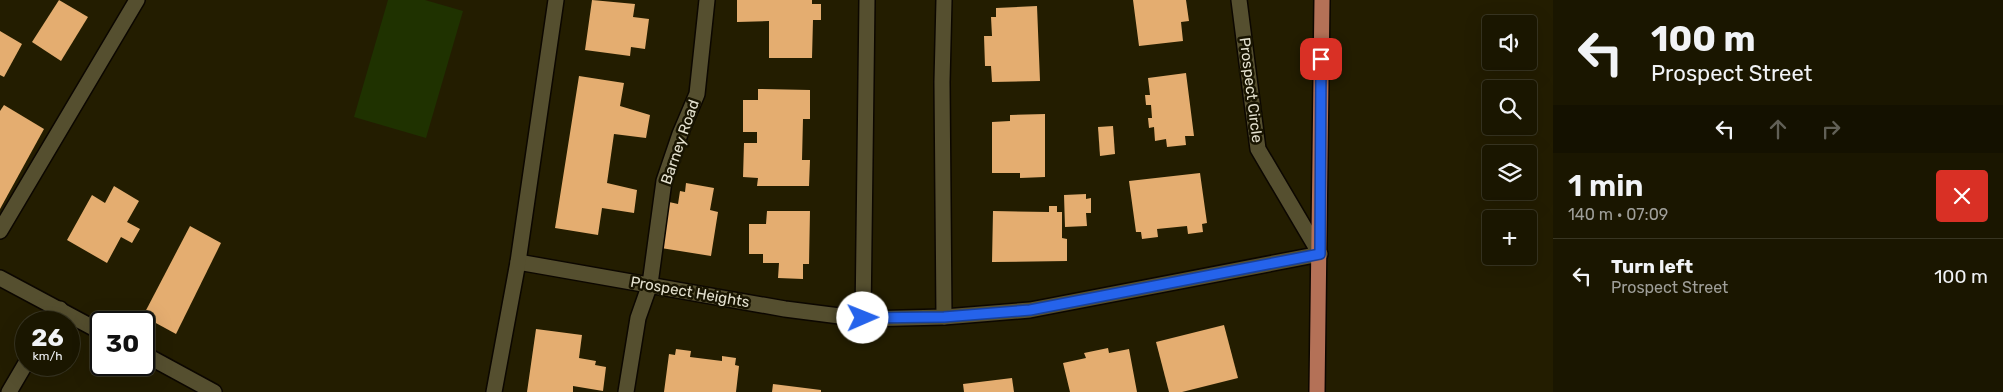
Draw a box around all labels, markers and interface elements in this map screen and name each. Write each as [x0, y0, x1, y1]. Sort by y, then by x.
map controls [1482, 15, 1537, 265]
button: sound [1482, 15, 1537, 70]
text: 100 m [1651, 18, 1756, 60]
icon: left [1568, 20, 1633, 85]
street label: Prospect Circle [1236, 36, 1266, 144]
pin [1300, 38, 1342, 80]
icon: arrive [1307, 45, 1335, 73]
text: Prospect Street [1651, 60, 1812, 87]
button: search [1482, 80, 1537, 135]
street label: Barney Road [657, 97, 703, 187]
icon: left [1711, 115, 1739, 143]
icon: ahead [1764, 115, 1792, 143]
icon: right [1817, 115, 1845, 143]
button: layers [1482, 145, 1537, 200]
text: 1 min [1568, 168, 1643, 204]
button: close [1936, 170, 1988, 222]
text: 140 m · 07:09 [1568, 205, 1668, 224]
button: + [1482, 210, 1537, 265]
text: Turn left [1611, 255, 1693, 278]
icon: left [1568, 262, 1596, 290]
text: 100 m [1934, 265, 1988, 288]
street label: Prospect Heights [629, 273, 751, 311]
text: Prospect Street [1611, 278, 1728, 297]
position arrow [836, 291, 888, 343]
speed limit sign: 30 [90, 311, 155, 376]
text: 26 [31, 323, 64, 352]
text: km/h [33, 349, 62, 363]

